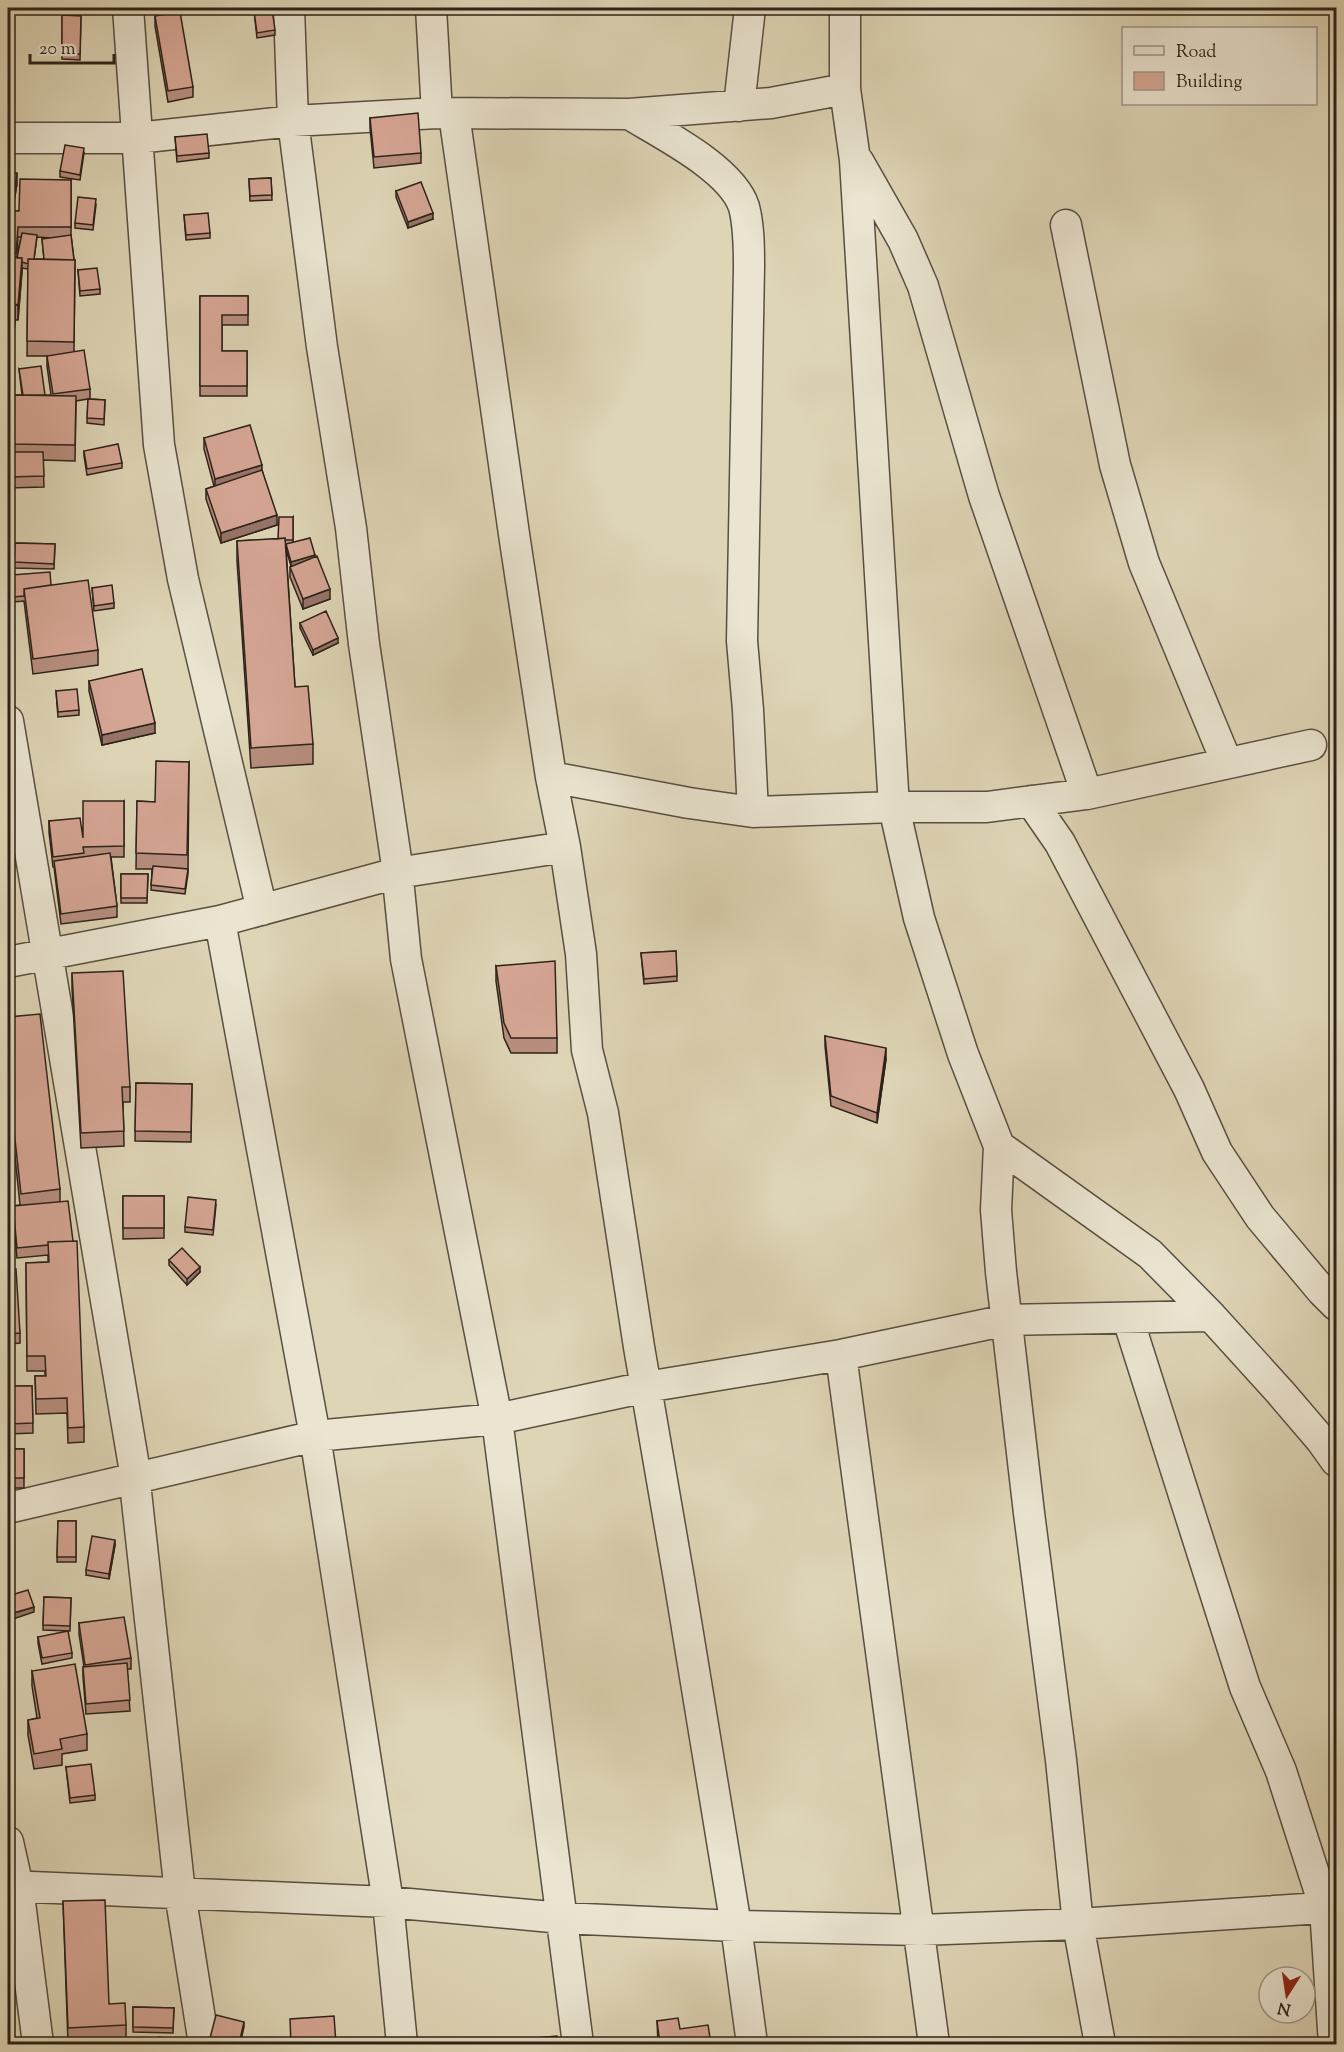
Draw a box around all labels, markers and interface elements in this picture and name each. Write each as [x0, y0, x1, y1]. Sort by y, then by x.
scale bar [30, 27, 114, 65]
legend [1122, 27, 1317, 105]
text: 20 m [39, 37, 76, 63]
text: Road [1176, 40, 1216, 66]
text: Building [1176, 70, 1242, 96]
north arrow [1257, 1965, 1317, 2025]
text: N [1276, 1995, 1293, 2020]

